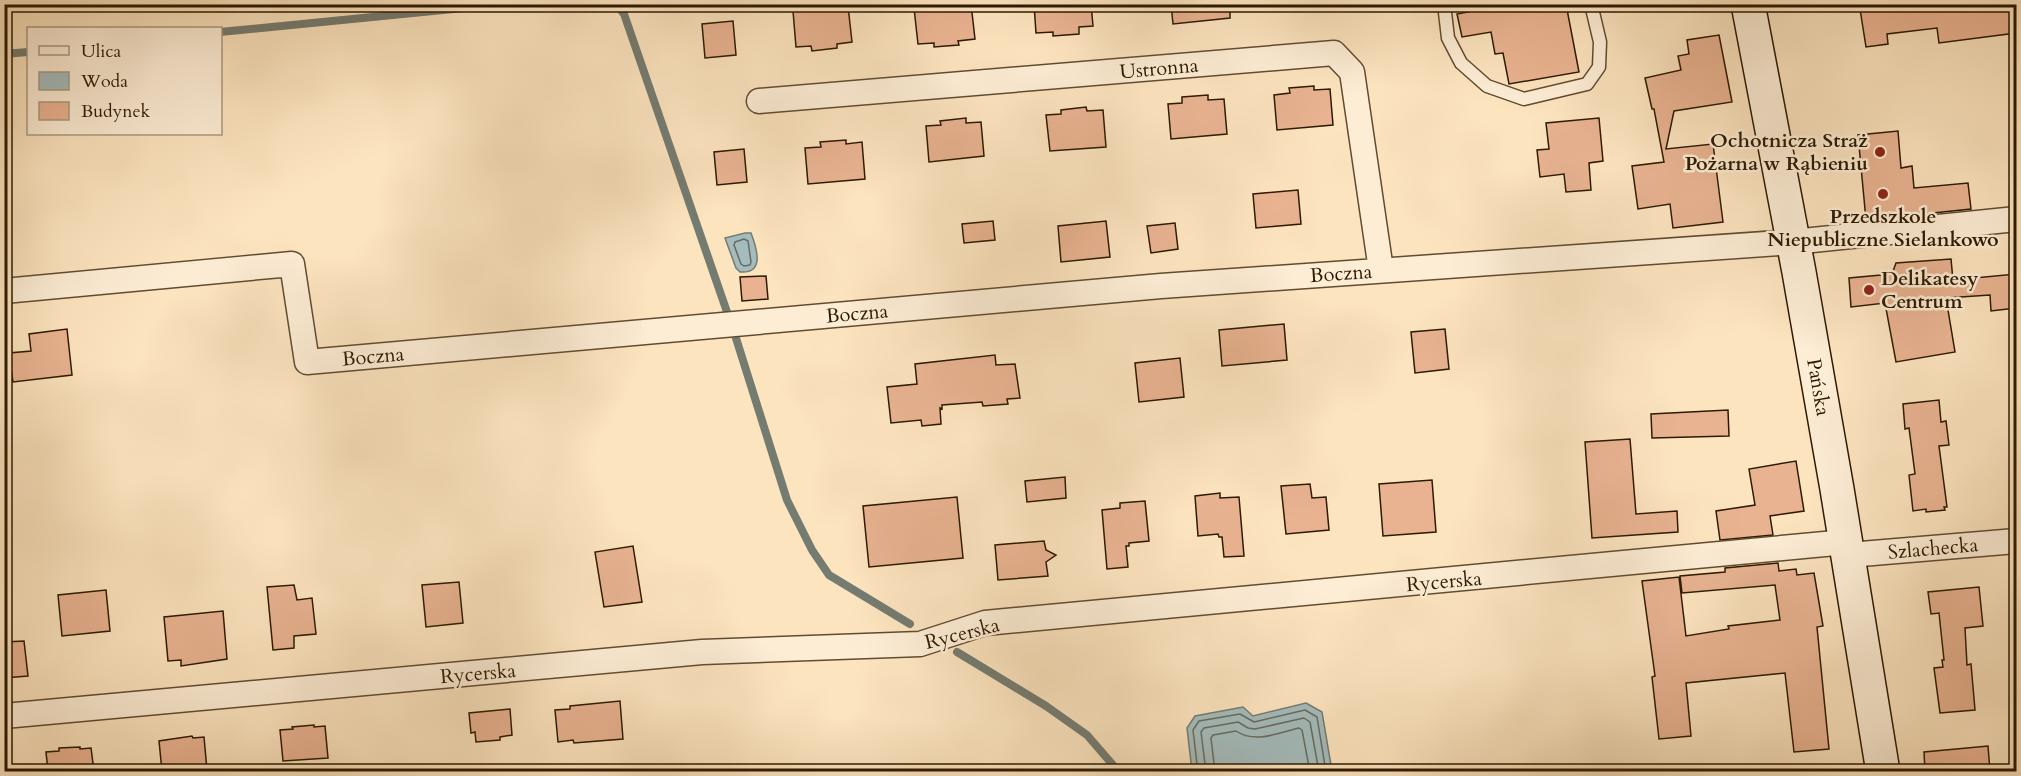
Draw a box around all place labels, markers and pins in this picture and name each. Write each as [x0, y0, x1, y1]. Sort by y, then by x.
place label: Ochotnicza Straż Pożarna w Rąbieniu [1685, 127, 1868, 177]
marker: Ochotnicza Straż Pożarna w Rąbieniu [1873, 145, 1887, 159]
marker: Przedszkole Niepubliczne Sielankowo [1876, 187, 1890, 201]
place label: Przedszkole Niepubliczne Sielankowo [1767, 203, 1999, 253]
place label: Delikatesy Centrum [1881, 265, 1979, 315]
marker: Delikatesy Centrum [1862, 283, 1876, 297]

